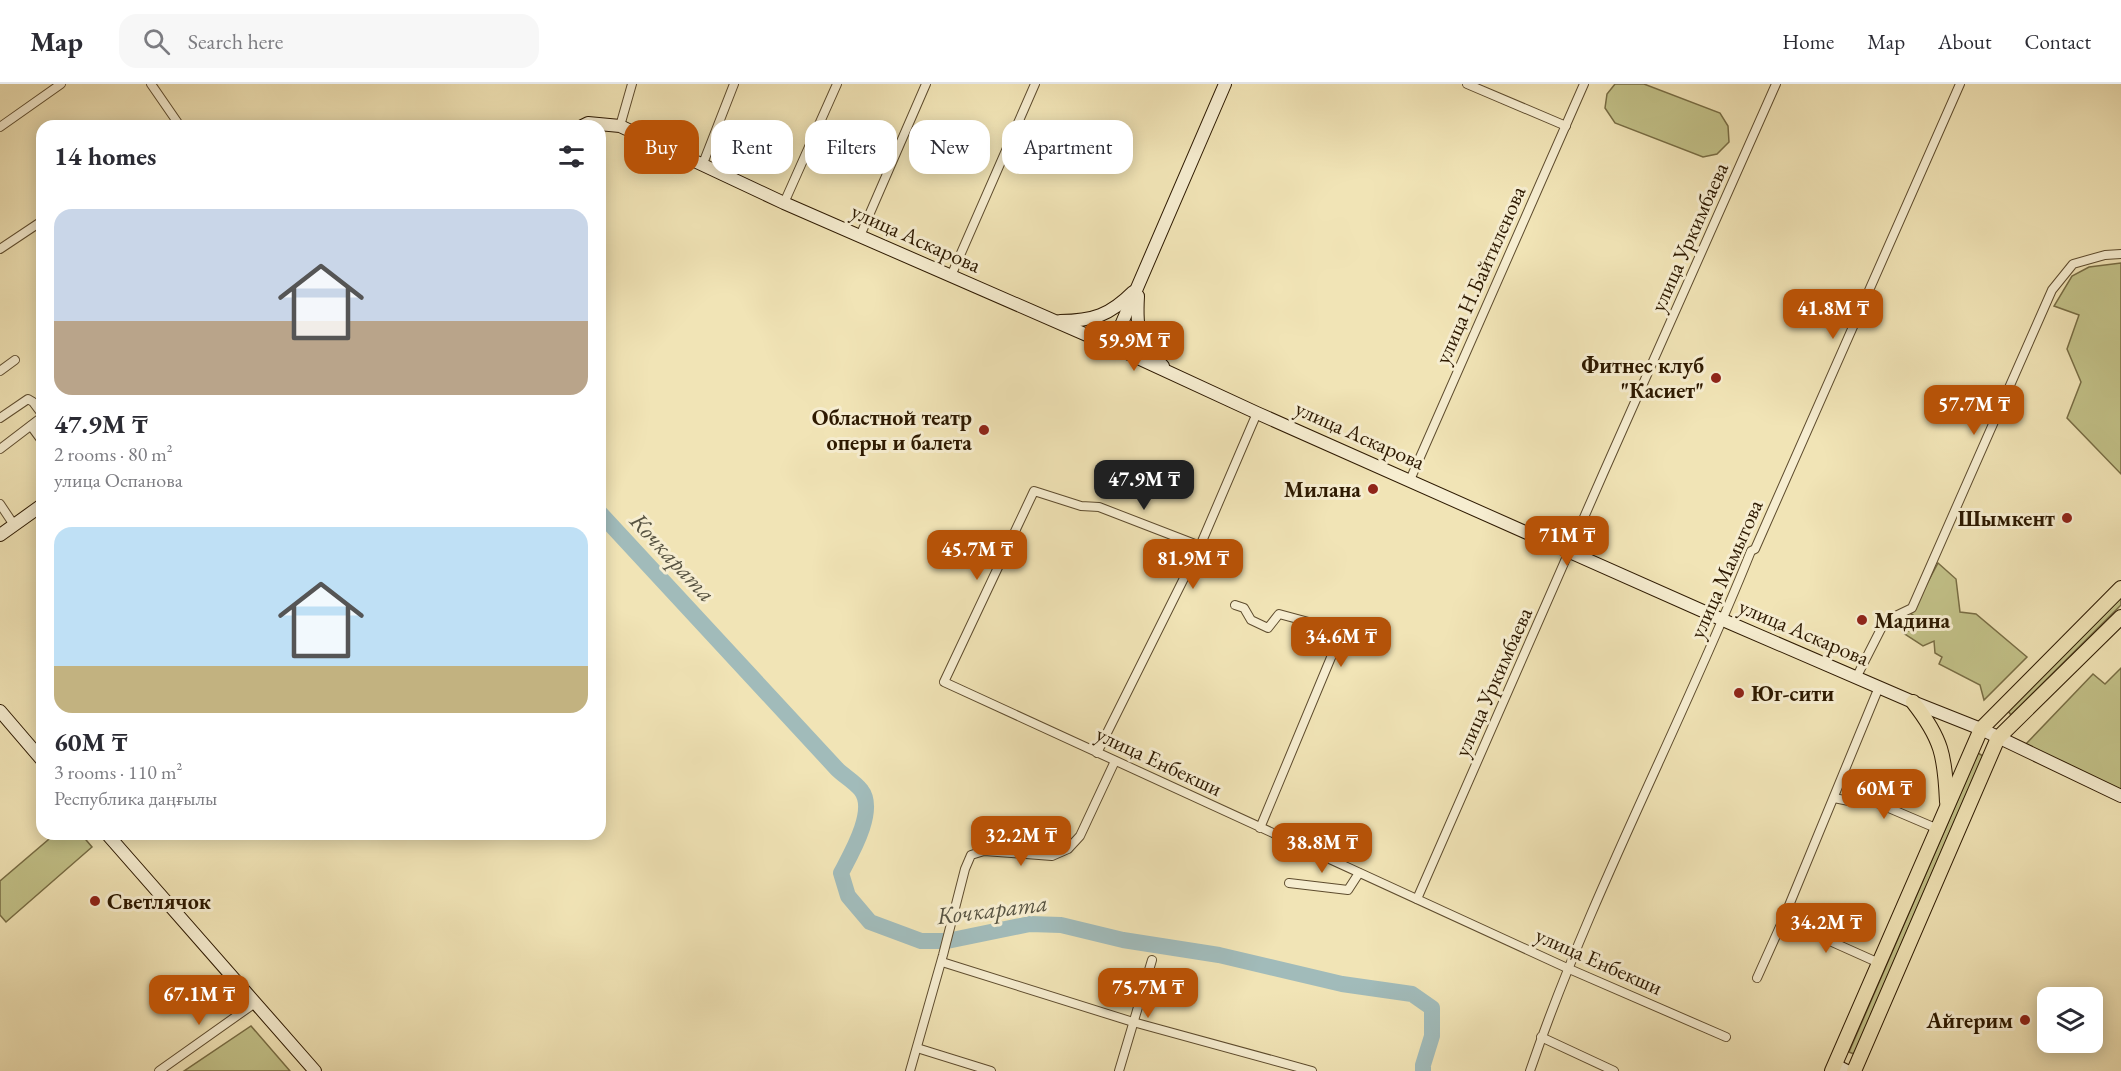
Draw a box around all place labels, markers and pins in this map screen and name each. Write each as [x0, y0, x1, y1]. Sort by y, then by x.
pin: 41.8M ₸ [1778, 289, 1888, 340]
pin: 59.9M ₸ [1079, 321, 1189, 372]
place label: Фитнес клуб "Касиет" [1582, 351, 1704, 405]
marker: Фитнес клуб "Касиет" [1709, 371, 1723, 385]
pin: 57.7M ₸ [1919, 385, 2029, 436]
place label: Областной театр оперы и балета [812, 403, 972, 457]
marker: Областной театр оперы и балета [977, 423, 991, 437]
pin: 47.9M ₸ [1089, 460, 1199, 511]
place label: Милана [1284, 475, 1361, 504]
marker: Милана [1366, 482, 1380, 496]
place label: Шымкент [1958, 504, 2055, 533]
marker: Шымкент [2060, 511, 2074, 525]
pin: 71M ₸ [1525, 516, 1609, 567]
pin: 45.7M ₸ [922, 530, 1032, 581]
pin: 81.9M ₸ [1138, 539, 1248, 590]
place label: Мадина [1874, 606, 1951, 635]
marker: Мадина [1855, 613, 1869, 627]
pin: 34.6M ₸ [1286, 617, 1396, 668]
place label: Юг-сити [1751, 679, 1834, 708]
marker: Юг-сити [1732, 686, 1746, 700]
pin: 60M ₸ [1842, 769, 1926, 820]
pin: 32.2M ₸ [966, 816, 1076, 867]
pin: 38.8M ₸ [1267, 823, 1377, 874]
place label: Светлячок [107, 887, 212, 916]
marker: Светлячок [88, 894, 102, 908]
pin: 34.2M ₸ [1771, 903, 1881, 954]
pin: 75.7M ₸ [1093, 968, 1203, 1019]
pin: 67.1M ₸ [144, 975, 254, 1026]
place label: Айгерим [1925, 1006, 2013, 1035]
marker: Айгерим [2018, 1013, 2032, 1027]

